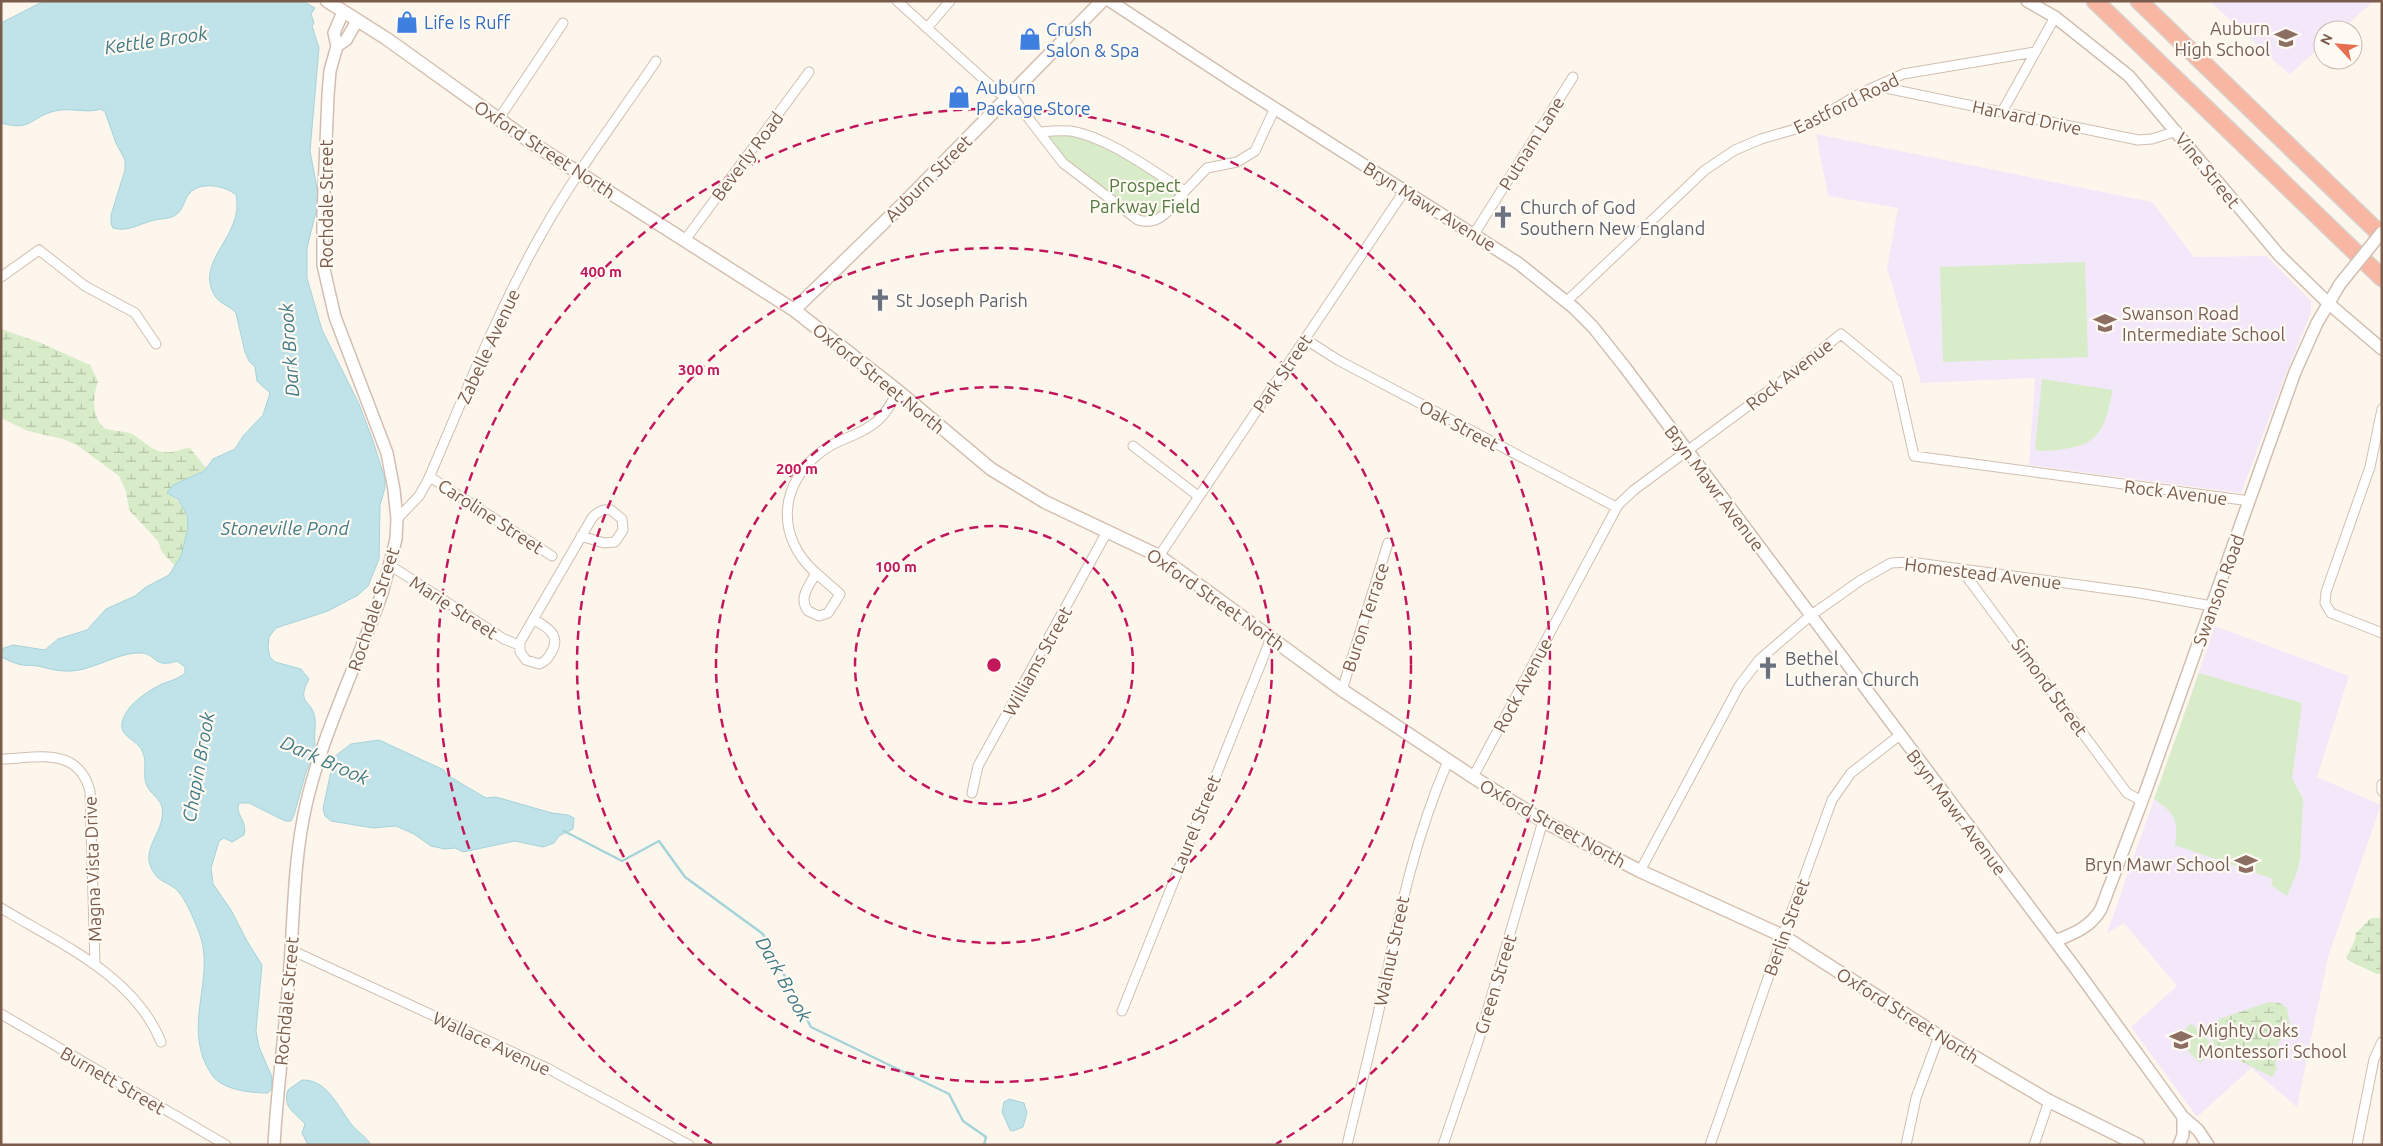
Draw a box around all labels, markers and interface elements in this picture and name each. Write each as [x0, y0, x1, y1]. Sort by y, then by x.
shop icon: Life Is Ruff [394, 9, 420, 35]
place label: Life Is Ruff [424, 12, 510, 32]
place label: Auburn High School [2174, 18, 2270, 59]
place label: Crush Salon & Spa [1046, 19, 1139, 60]
north arrow [2313, 20, 2363, 70]
water label: Kettle Brook [103, 22, 209, 58]
school or university icon: Auburn High School [2273, 25, 2299, 51]
shop icon: Crush Salon & Spa [1017, 26, 1043, 52]
text: N [2317, 31, 2336, 48]
street label: Eastford Road [1790, 69, 1902, 137]
place label: Auburn Package Store [976, 77, 1091, 118]
shop icon: Auburn Package Store [946, 84, 972, 110]
street label: Putnam Lane [1494, 93, 1568, 193]
street label: Oxford Street North [471, 96, 619, 202]
street label: Harvard Drive [1971, 96, 2083, 138]
street label: Beverly Road [707, 108, 787, 204]
street label: Vine Street [2172, 128, 2244, 212]
street label: Auburn Street [881, 131, 975, 225]
street label: Rochdale Street [316, 139, 336, 269]
street label: Bryn Mawr Avenue [1360, 157, 1500, 255]
park label: Prospect Parkway Field [1090, 175, 1200, 216]
place label: Church of God Southern New England [1520, 197, 1705, 238]
church icon: Church of God Southern New England [1490, 204, 1516, 230]
text: 400 m [580, 263, 622, 280]
street label: Zabelle Avenue [453, 286, 523, 406]
church icon: St Joseph Parish [867, 287, 893, 313]
place label: St Joseph Parish [896, 290, 1028, 310]
water label: Dark Brook [275, 302, 303, 398]
place label: Swanson Road Intermediate School [2122, 303, 2286, 344]
school or university icon: Swanson Road Intermediate School [2092, 310, 2118, 336]
street label: Oxford Street North [809, 319, 949, 437]
street label: Park Street [1249, 330, 1315, 416]
street label: Rock Avenue [1742, 334, 1836, 414]
text: 300 m [678, 361, 720, 378]
street label: Oak Street [1416, 396, 1502, 454]
street label: Bryn Mawr Avenue [1661, 421, 1769, 555]
text: 200 m [776, 460, 818, 477]
street label: Caroline Street [435, 475, 547, 557]
street label: Rock Avenue [2123, 476, 2229, 508]
water label: Stoneville Pond [220, 517, 351, 539]
street label: Swanson Road [2189, 532, 2247, 648]
street label: Rochdale Street [344, 544, 402, 674]
street label: Oxford Street North [1143, 544, 1289, 654]
street label: Homestead Avenue [1903, 553, 2063, 593]
text: 100 m [875, 558, 917, 575]
street label: Buron Terrace [1338, 560, 1392, 674]
street label: Marie Street [406, 571, 502, 643]
street label: Williams Street [999, 603, 1075, 719]
street label: Rock Avenue [1489, 634, 1555, 736]
street label: Simond Street [2008, 635, 2092, 739]
place label: Bethel Lutheran Church [1785, 648, 1919, 689]
church icon: Bethel Lutheran Church [1755, 655, 1781, 681]
centre of rings [985, 656, 1003, 674]
water label: Chapin Brook [177, 710, 219, 824]
water label: Dark Brook [277, 731, 373, 789]
street label: Bryn Mawr Avenue [1903, 745, 2011, 879]
street label: Laurel Street [1166, 772, 1224, 876]
street label: Oxford Street North [1477, 775, 1629, 871]
street label: Magna Vista Drive [79, 796, 105, 942]
school or university icon: Bryn Mawr School [2233, 851, 2259, 877]
place label: Bryn Mawr School [2085, 854, 2230, 874]
street label: Berlin Street [1759, 876, 1813, 978]
street label: Walnut Street [1370, 894, 1412, 1008]
water label: Dark Brook [752, 932, 817, 1026]
street label: Green Street [1470, 932, 1520, 1036]
street label: Rochdale Street [270, 936, 302, 1066]
street label: Oxford Street North [1833, 963, 1983, 1067]
street label: Wallace Avenue [430, 1007, 554, 1079]
place label: Mighty Oaks Montessori School [2198, 1020, 2347, 1061]
school or university icon: Mighty Oaks Montessori School [2168, 1027, 2194, 1053]
street label: Burnett Street [57, 1042, 169, 1118]

